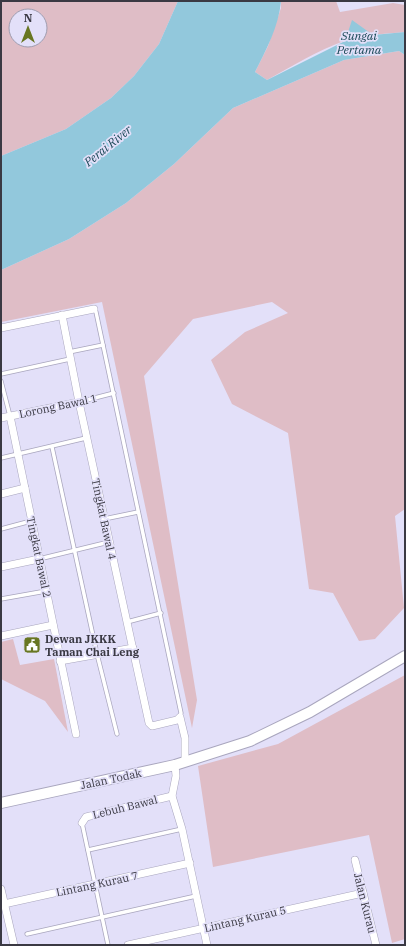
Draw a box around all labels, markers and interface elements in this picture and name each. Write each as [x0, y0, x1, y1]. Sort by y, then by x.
north arrow [8, 8, 48, 48]
text: N [24, 11, 33, 25]
water label: Sungai Pertama [336, 28, 382, 57]
water label: Perai River [80, 121, 135, 170]
street label: Lorong Bawal 1 [18, 391, 98, 421]
street label: Tingkat Bawal 4 [89, 477, 120, 561]
street label: Tingkat Bawal 2 [24, 515, 54, 599]
place label: Dewan JKKK Taman Chai Leng [45, 632, 140, 659]
public building icon: Dewan JKKK Taman Chai Leng [22, 635, 42, 655]
street label: Jalan Todak [79, 766, 143, 792]
street label: Lebuh Bawal [91, 792, 159, 822]
street label: Lintang Kurau 7 [55, 868, 139, 900]
street label: Jalan Kurau [351, 871, 379, 935]
street label: Lintang Kurau 5 [203, 903, 287, 935]

